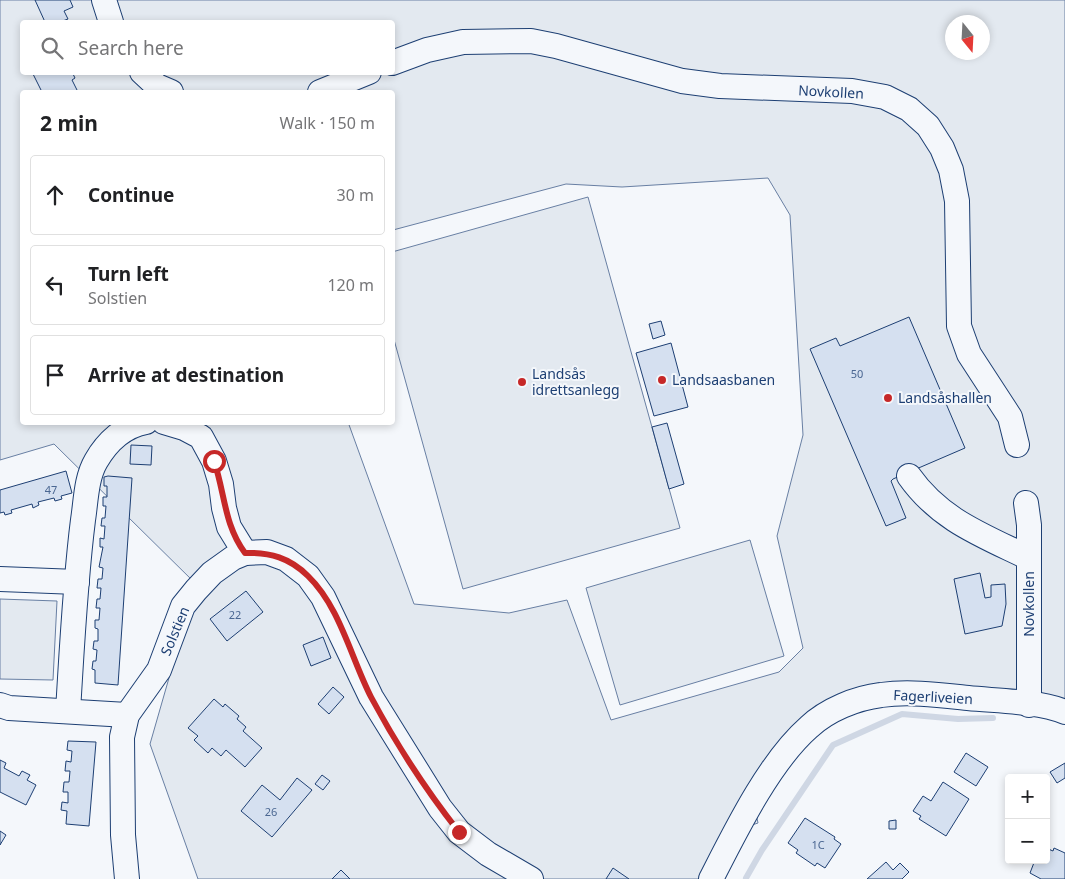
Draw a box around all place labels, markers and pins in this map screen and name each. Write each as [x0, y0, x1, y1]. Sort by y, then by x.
place label: Landsås idrettsanlegg [532, 364, 620, 399]
place label: Landsaasbanen [672, 370, 775, 389]
marker: Landsaasbanen [656, 374, 668, 386]
marker: Landsås idrettsanlegg [516, 376, 528, 388]
place label: Landsåshallen [898, 388, 992, 407]
marker: Landsåshallen [882, 392, 894, 404]

